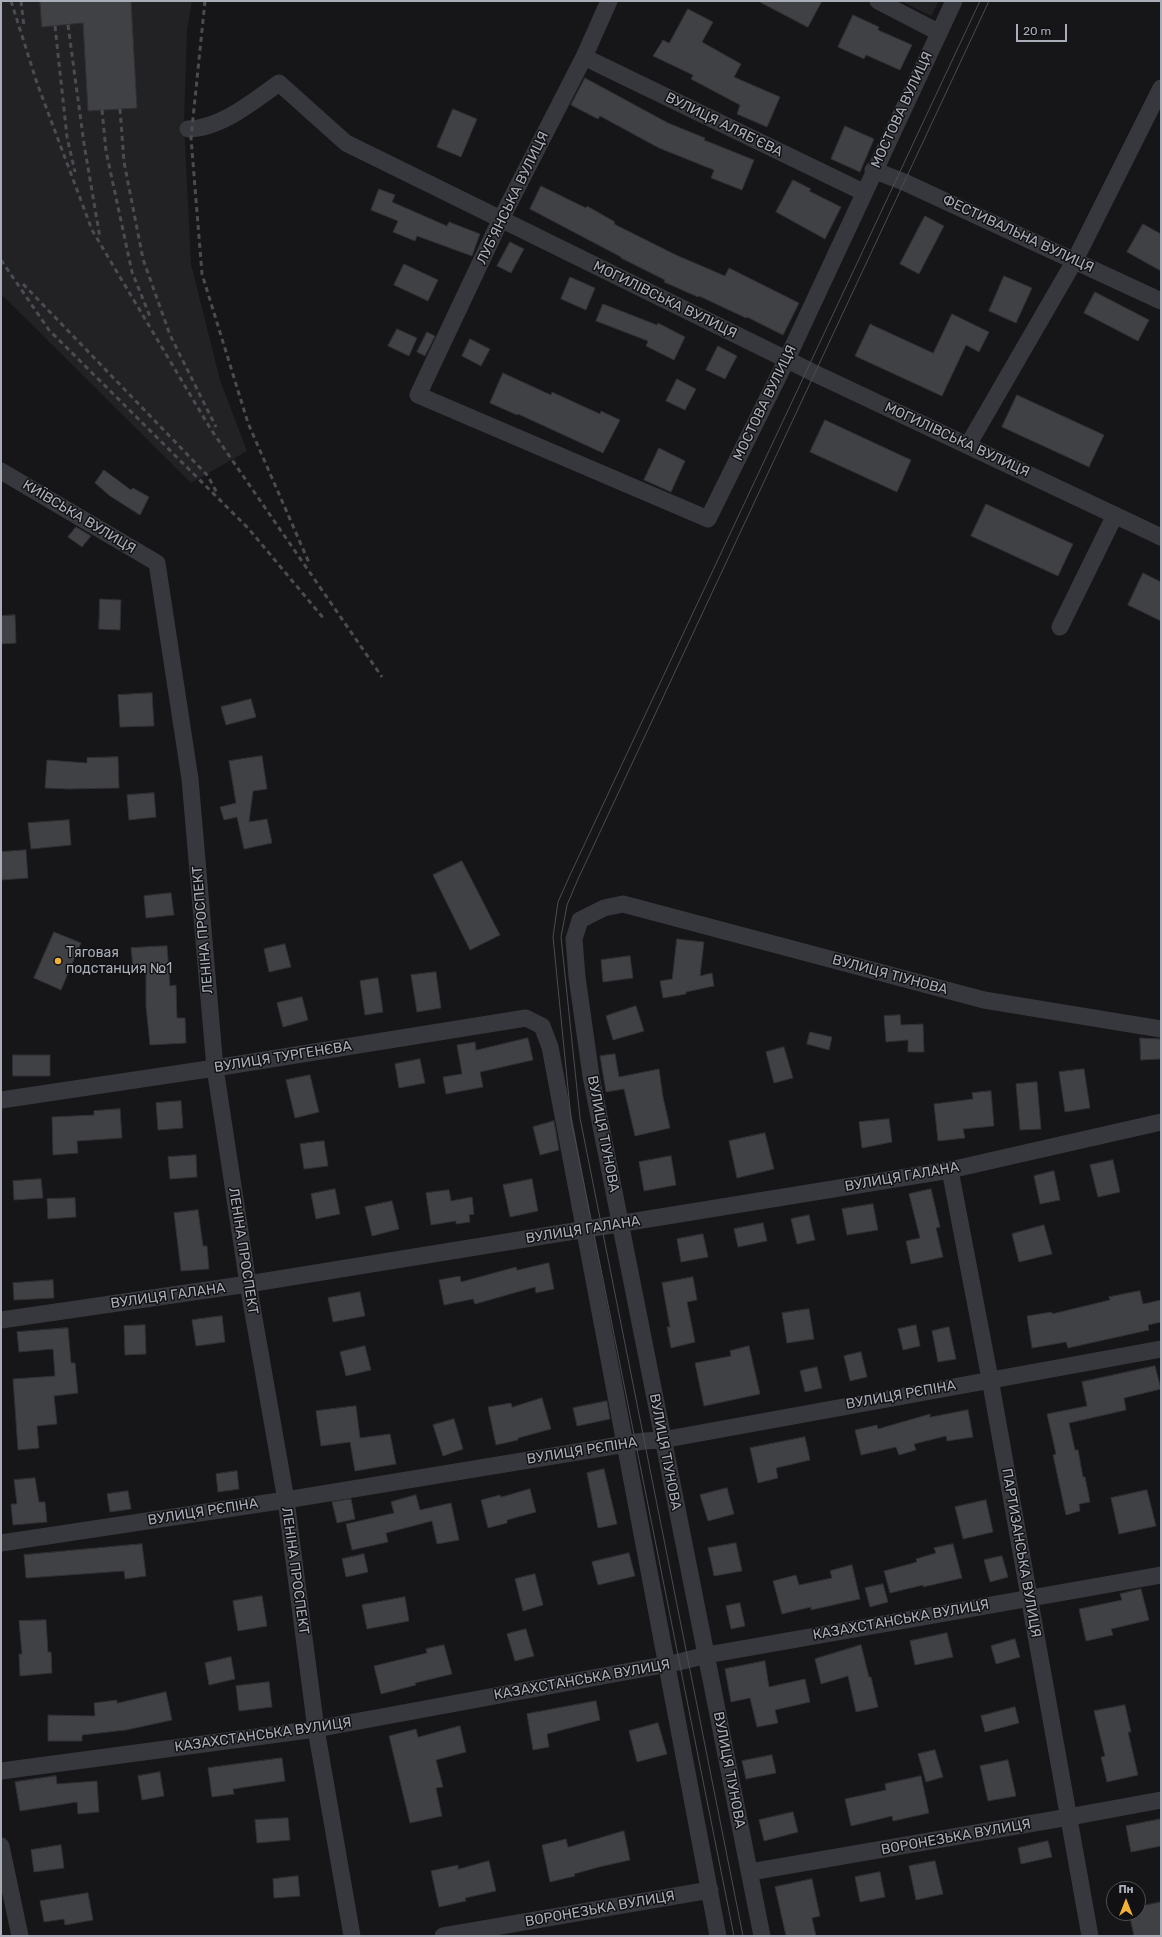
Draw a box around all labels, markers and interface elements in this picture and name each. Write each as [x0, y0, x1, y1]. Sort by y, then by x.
scale bar [1018, 16, 1069, 42]
text: 20 m [1023, 24, 1051, 38]
street label: МОСТОВА ВУЛИЦЯ [868, 49, 936, 171]
street label: ВУЛИЦЯ АЛЯБ'ЄВА [663, 89, 785, 161]
street label: ЛУБ'ЯНСЬКА ВУЛИЦЯ [473, 129, 553, 267]
street label: ФЕСТИВАЛЬНА ВУЛИЦЯ [940, 192, 1096, 276]
street label: МОГИЛІВСЬКА ВУЛИЦЯ [590, 258, 740, 342]
street label: МОСТОВА ВУЛИЦЯ [730, 342, 800, 464]
street label: МОГИЛІВСЬКА ВУЛИЦЯ [882, 399, 1032, 481]
street label: КИЇВСЬКА ВУЛИЦЯ [19, 477, 139, 557]
street label: ЛЕНІНА ПРОСПЕКТ [189, 865, 217, 995]
place label: Тяговая подстанция №1 [66, 945, 172, 978]
street label: ВУЛИЦЯ ТІУНОВА [830, 952, 950, 998]
marker: Тяговая подстанция №1 [53, 956, 63, 966]
street label: ВУЛИЦЯ ТУРГЕНЄВА [213, 1038, 353, 1076]
street label: ВУЛИЦЯ ТІУНОВА [583, 1074, 623, 1194]
street label: ВУЛИЦЯ ГАЛАНА [844, 1159, 960, 1195]
street label: ЛЕНІНА ПРОСПЕКТ [225, 1186, 261, 1316]
street label: ВУЛИЦЯ ГАЛАНА [525, 1213, 641, 1247]
street label: ВУЛИЦЯ ГАЛАНА [110, 1280, 226, 1312]
street label: ВУЛИЦЯ РЄПІНА [845, 1377, 957, 1413]
street label: ВУЛИЦЯ ТІУНОВА [645, 1392, 685, 1512]
street label: ВУЛИЦЯ РЄПІНА [526, 1434, 638, 1468]
street label: ПАРТИЗАНСЬКА ВУЛИЦЯ [998, 1467, 1044, 1639]
street label: ВУЛИЦЯ РЄПІНА [147, 1495, 259, 1529]
street label: ЛЕНІНА ПРОСПЕКТ [278, 1506, 312, 1636]
street label: КАЗАХСТАНСЬКА ВУЛИЦЯ [812, 1596, 990, 1644]
street label: КАЗАХСТАНСЬКА ВУЛИЦЯ [493, 1656, 671, 1704]
street label: ВУЛИЦЯ ТІУНОВА [709, 1710, 749, 1830]
street label: КАЗАХСТАНСЬКА ВУЛИЦЯ [173, 1714, 353, 1756]
street label: ВОРОНЕЗЬКА ВУЛИЦЯ [880, 1816, 1032, 1858]
north arrow [1106, 1881, 1146, 1921]
text: Пн [1118, 1883, 1134, 1896]
street label: ВОРОНЕЗЬКА ВУЛИЦЯ [524, 1888, 676, 1930]

